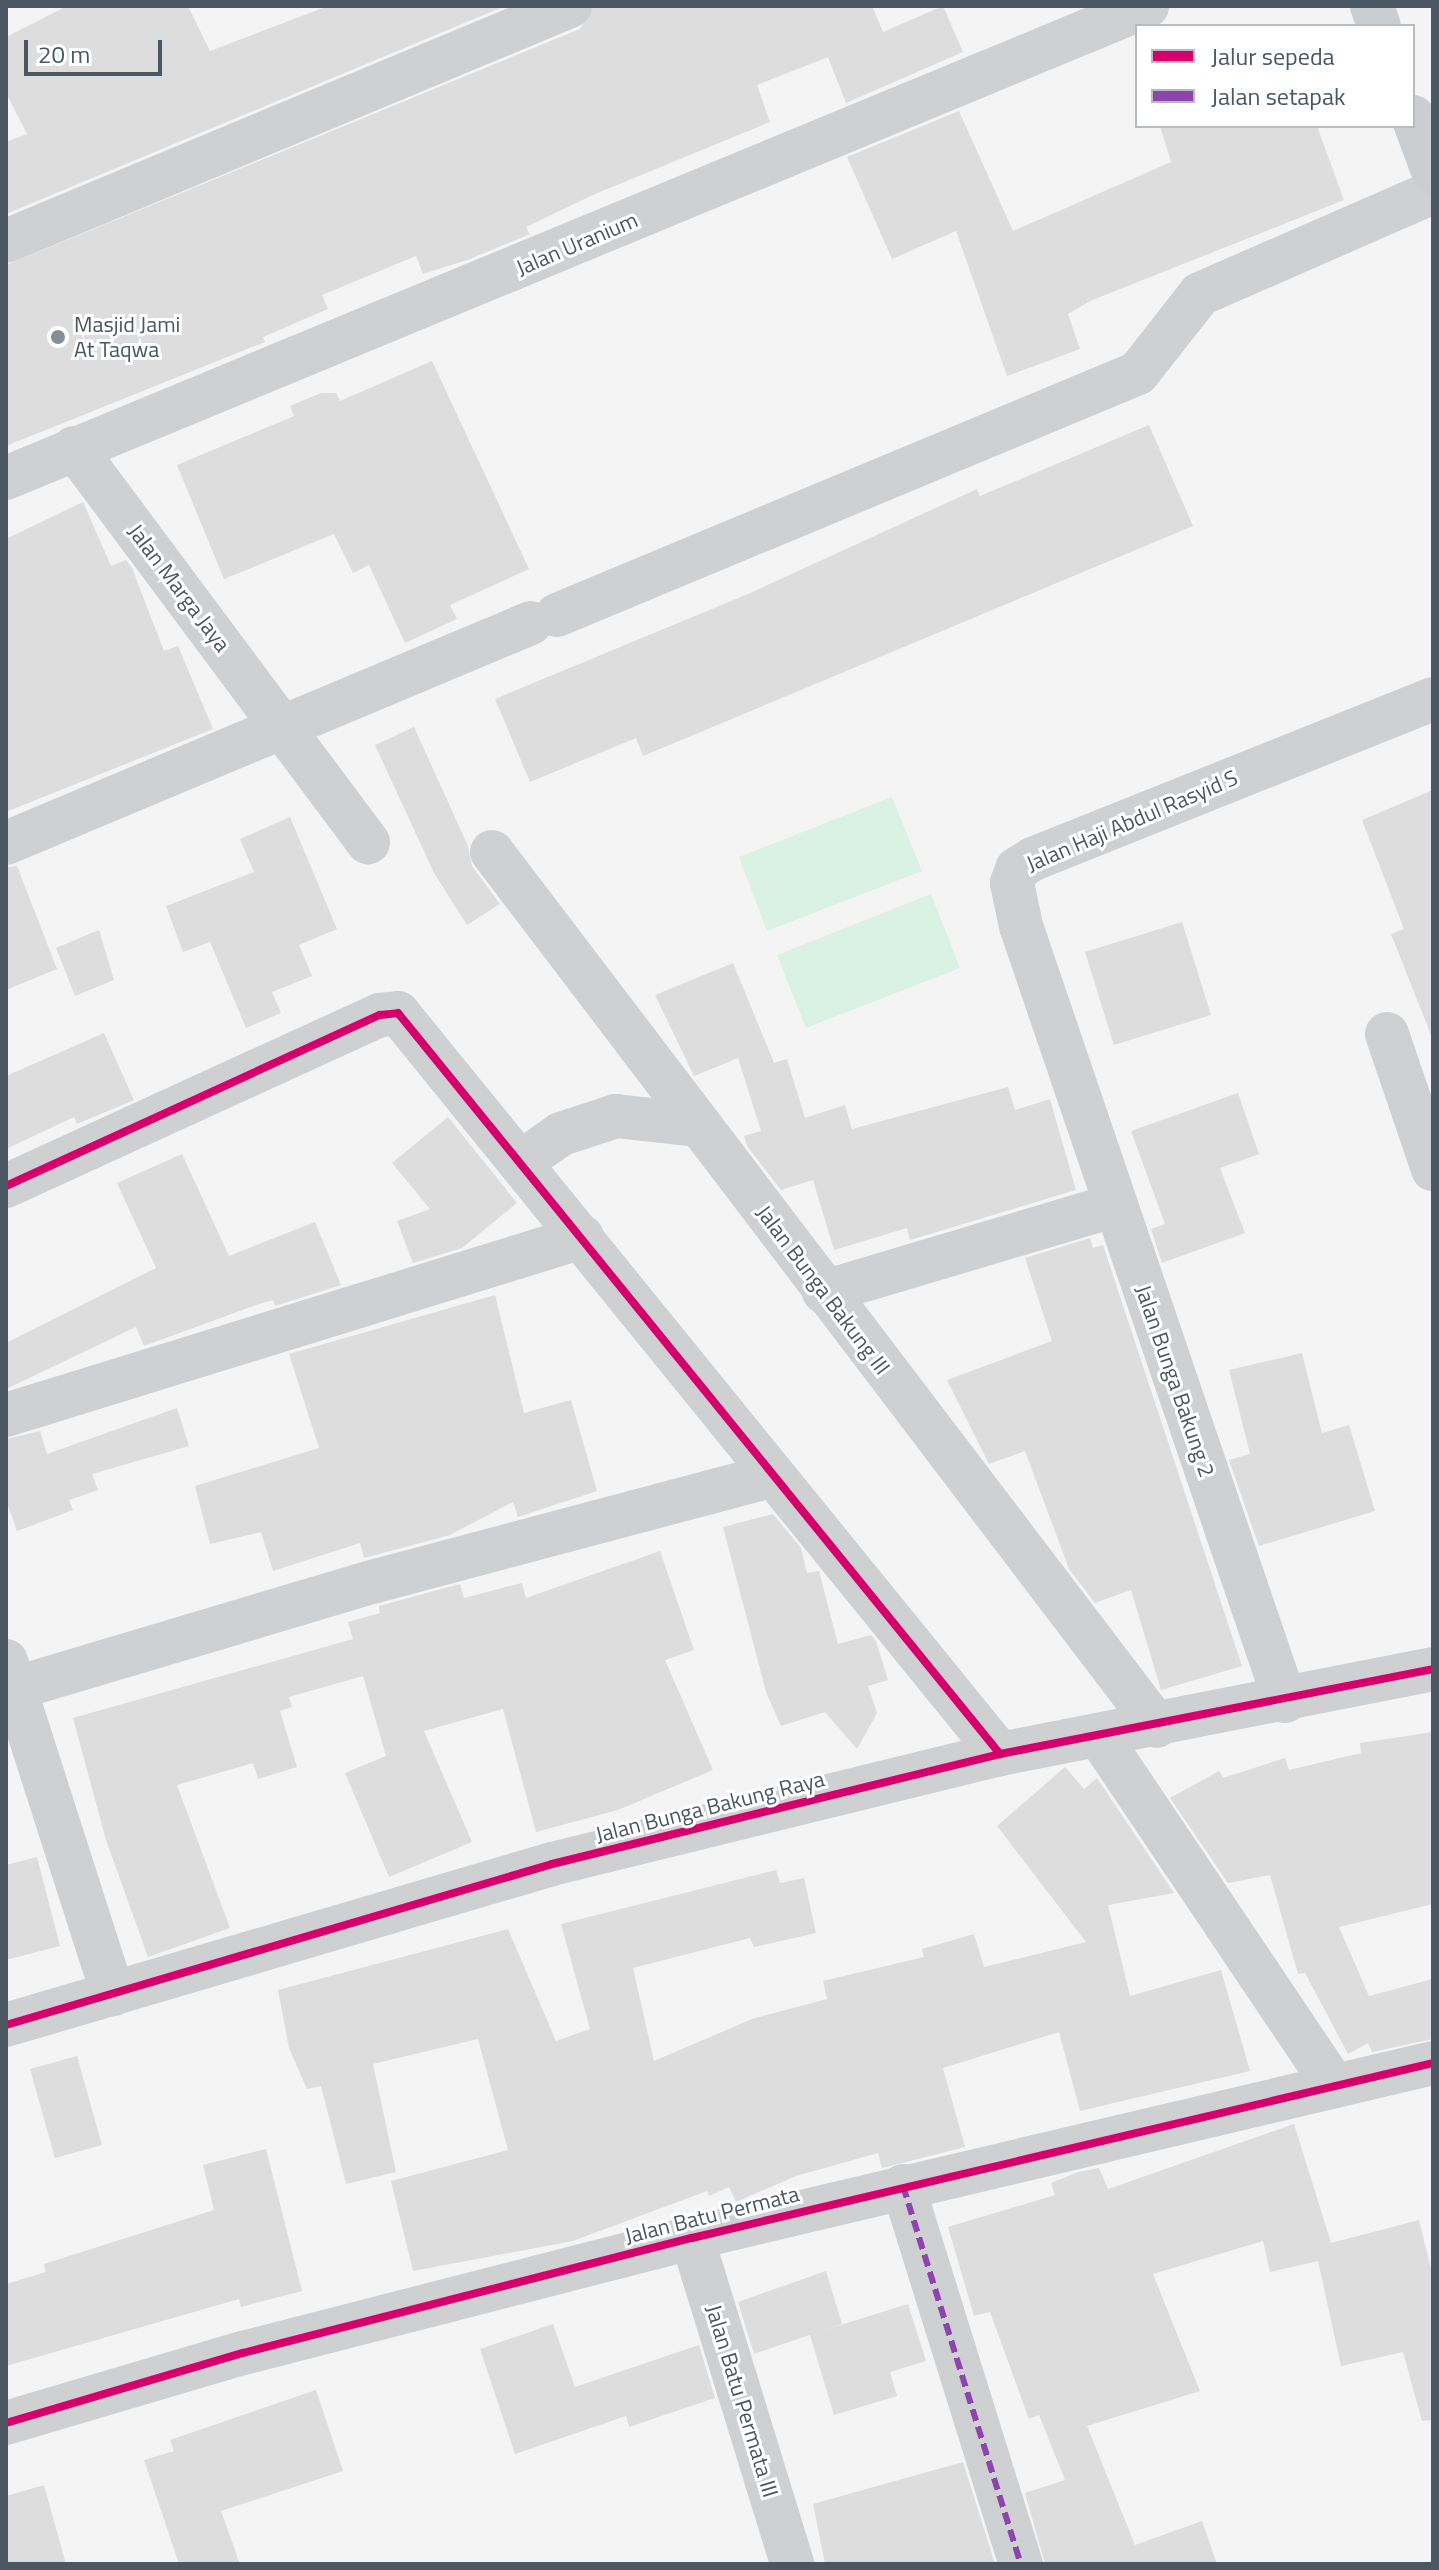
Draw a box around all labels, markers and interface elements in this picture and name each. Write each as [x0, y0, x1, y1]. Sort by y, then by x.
scale bar [28, 24, 166, 74]
legend [1135, 24, 1415, 128]
text: 20 m [38, 36, 90, 72]
text: Jalur sepeda [1211, 38, 1335, 74]
text: Jalan setapak [1211, 78, 1346, 114]
street label: Jalan Uranium [512, 207, 642, 281]
place label: Masjid Jami At Taqwa [74, 311, 180, 362]
marker: Masjid Jami At Taqwa [49, 328, 67, 346]
street label: Jalan Marga Jaya [122, 519, 236, 657]
street label: Jalan Haji Abdul Rasyid S [1022, 765, 1242, 877]
street label: Jalan Bunga Bakung III [751, 1200, 895, 1380]
street label: Jalan Bunga Bakung 2 [1130, 1281, 1220, 1481]
street label: Jalan Bunga Bakung Raya [593, 1766, 827, 1848]
street label: Jalan Batu Permata [622, 2181, 802, 2249]
street label: Jalan Batu Permata III [700, 2302, 784, 2500]

